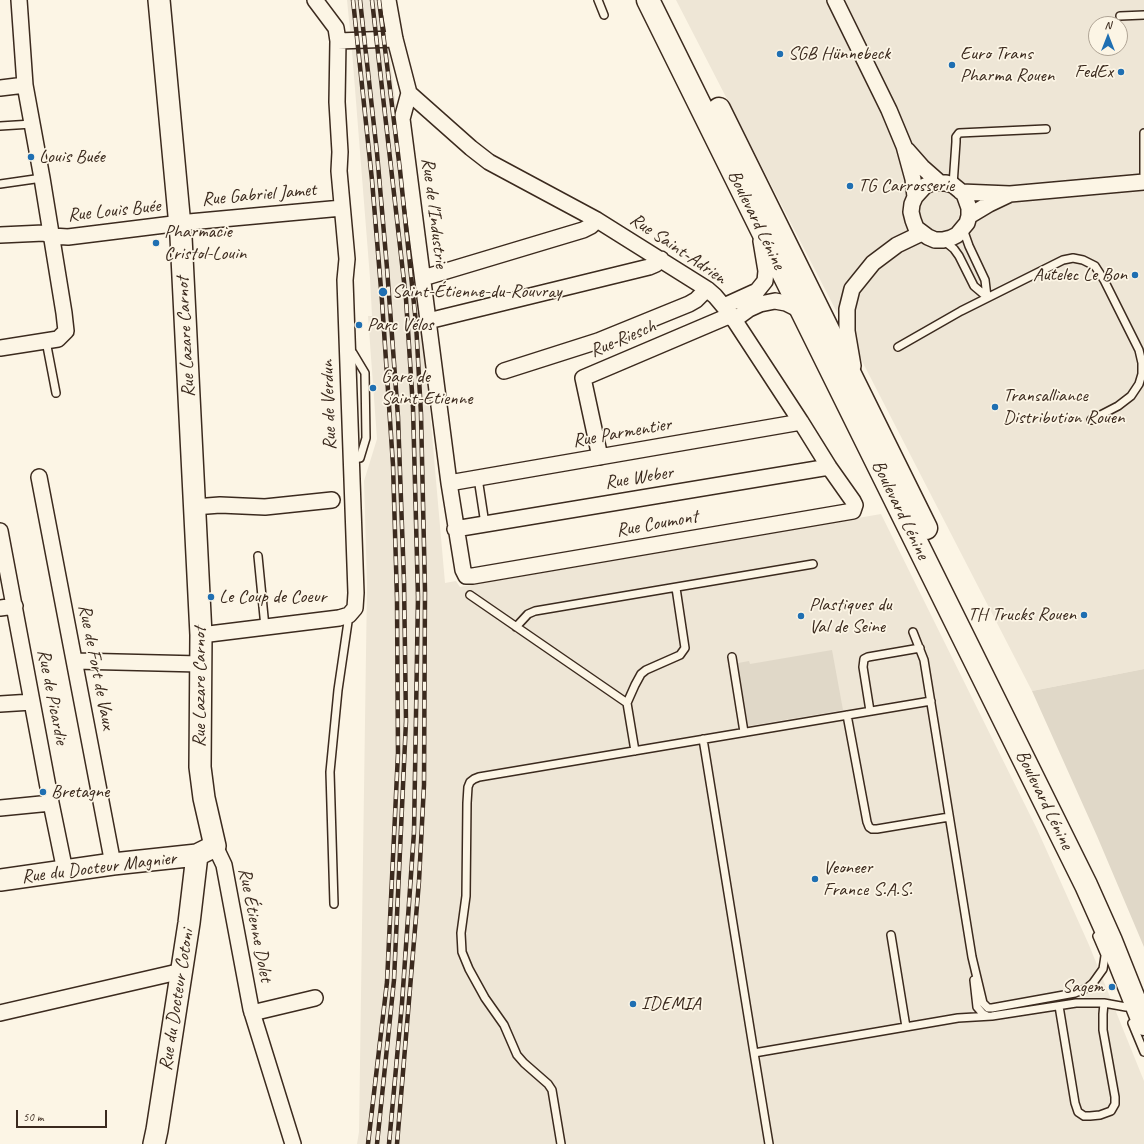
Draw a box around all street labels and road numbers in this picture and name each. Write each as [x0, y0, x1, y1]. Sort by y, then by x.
street label: Rue de l'Industrie [416, 157, 452, 269]
street label: Boulevard Lénine [722, 167, 790, 273]
street label: Rue Gabriel Jamet [201, 179, 317, 211]
street label: Rue Louis Buée [66, 195, 162, 227]
street label: Rue Saint-Adrien [625, 208, 731, 290]
street label: Rue Lazare Carnot [171, 276, 201, 398]
street label: Rue Riesch [587, 315, 659, 363]
street label: Rue de Verdun [316, 359, 342, 451]
street label: Rue Parmentier [571, 413, 673, 453]
street label: Boulevard Lénine [866, 457, 934, 563]
street label: Rue Weber [603, 461, 675, 495]
street label: Rue Coumont [614, 506, 700, 542]
street label: Rue de Fort de Vaux [73, 603, 119, 731]
street label: Rue Lazare Carnot [189, 627, 211, 747]
street label: Rue de Picardie [32, 647, 72, 747]
street label: Boulevard Lénine [1010, 747, 1078, 853]
street label: Rue du Docteur Magnier [20, 847, 178, 889]
street label: Rue Étienne Dolet [233, 866, 277, 984]
street label: Rue du Docteur Cotoni [155, 928, 199, 1072]

